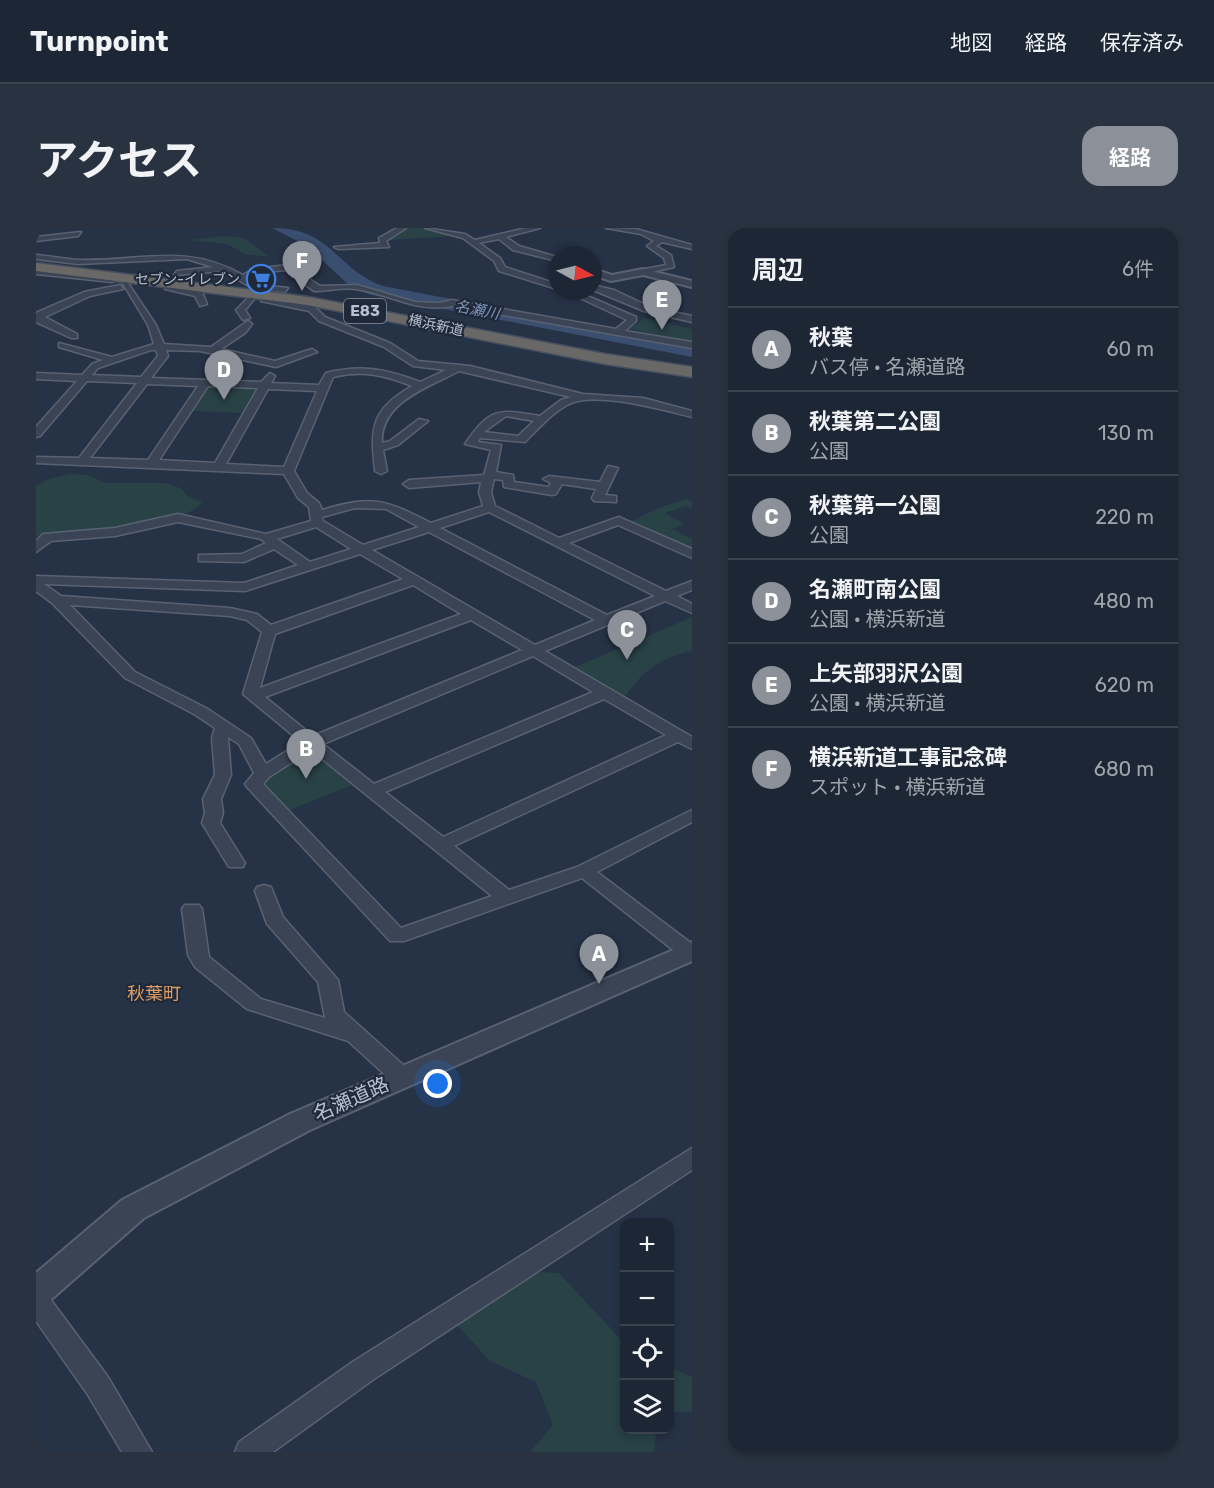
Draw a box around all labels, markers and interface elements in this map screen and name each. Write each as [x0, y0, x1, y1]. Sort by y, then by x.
text: Turnpoint [30, 25, 169, 58]
text: 地図 [950, 30, 992, 55]
text: 経路 [1025, 30, 1067, 55]
text: 保存済み [1100, 30, 1184, 55]
button: 経路 [1082, 126, 1178, 186]
text: アクセス [36, 136, 202, 186]
pin: F [282, 242, 322, 291]
north arrow [548, 246, 602, 300]
text: 周辺 [752, 255, 804, 286]
text: 6件 [1122, 257, 1154, 281]
supermarket icon: セブン-イレブン [245, 263, 277, 295]
place label: セブン-イレブン [135, 271, 240, 288]
pin: E [642, 280, 682, 330]
water label: 名瀬川 [453, 297, 503, 324]
road number: E83 [344, 299, 386, 323]
street label: 横浜新道 [407, 311, 465, 340]
text: 秋葉 [809, 324, 853, 351]
text: A [764, 337, 779, 361]
text: 60 m [1107, 337, 1154, 361]
pin: D [204, 350, 243, 400]
text: バス停 · 名瀬道路 [809, 355, 965, 379]
text: 秋葉第二公園 [809, 408, 941, 435]
text: B [764, 421, 779, 445]
text: 130 m [1098, 421, 1154, 445]
text: 公園 [809, 439, 849, 463]
text: 秋葉第一公園 [809, 492, 941, 519]
text: C [764, 505, 779, 529]
text: 220 m [1095, 505, 1154, 529]
text: 公園 [809, 523, 849, 547]
text: 名瀬町南公園 [809, 576, 941, 603]
text: D [764, 589, 779, 613]
text: 480 m [1093, 589, 1154, 613]
text: 公園 · 横浜新道 [809, 607, 945, 631]
pin: C [608, 610, 646, 660]
text: 上矢部羽沢公園 [809, 660, 963, 687]
text: E [765, 673, 778, 697]
text: 620 m [1095, 673, 1154, 697]
text: 公園 · 横浜新道 [809, 691, 945, 715]
pin: B [286, 730, 326, 779]
text: 横浜新道工事記念碑 [809, 744, 1007, 771]
text: F [765, 757, 778, 781]
text: 680 m [1094, 757, 1154, 781]
text: スポット · 横浜新道 [809, 775, 985, 799]
pin: A [580, 934, 618, 984]
district label: 秋葉町 [127, 983, 181, 1005]
your location [423, 1069, 452, 1098]
street label: 名瀬道路 [310, 1072, 392, 1126]
map controls [620, 1218, 674, 1434]
button: + [620, 1218, 674, 1272]
button: − [620, 1272, 674, 1326]
button: locate [620, 1326, 674, 1380]
button: layers [620, 1380, 674, 1434]

